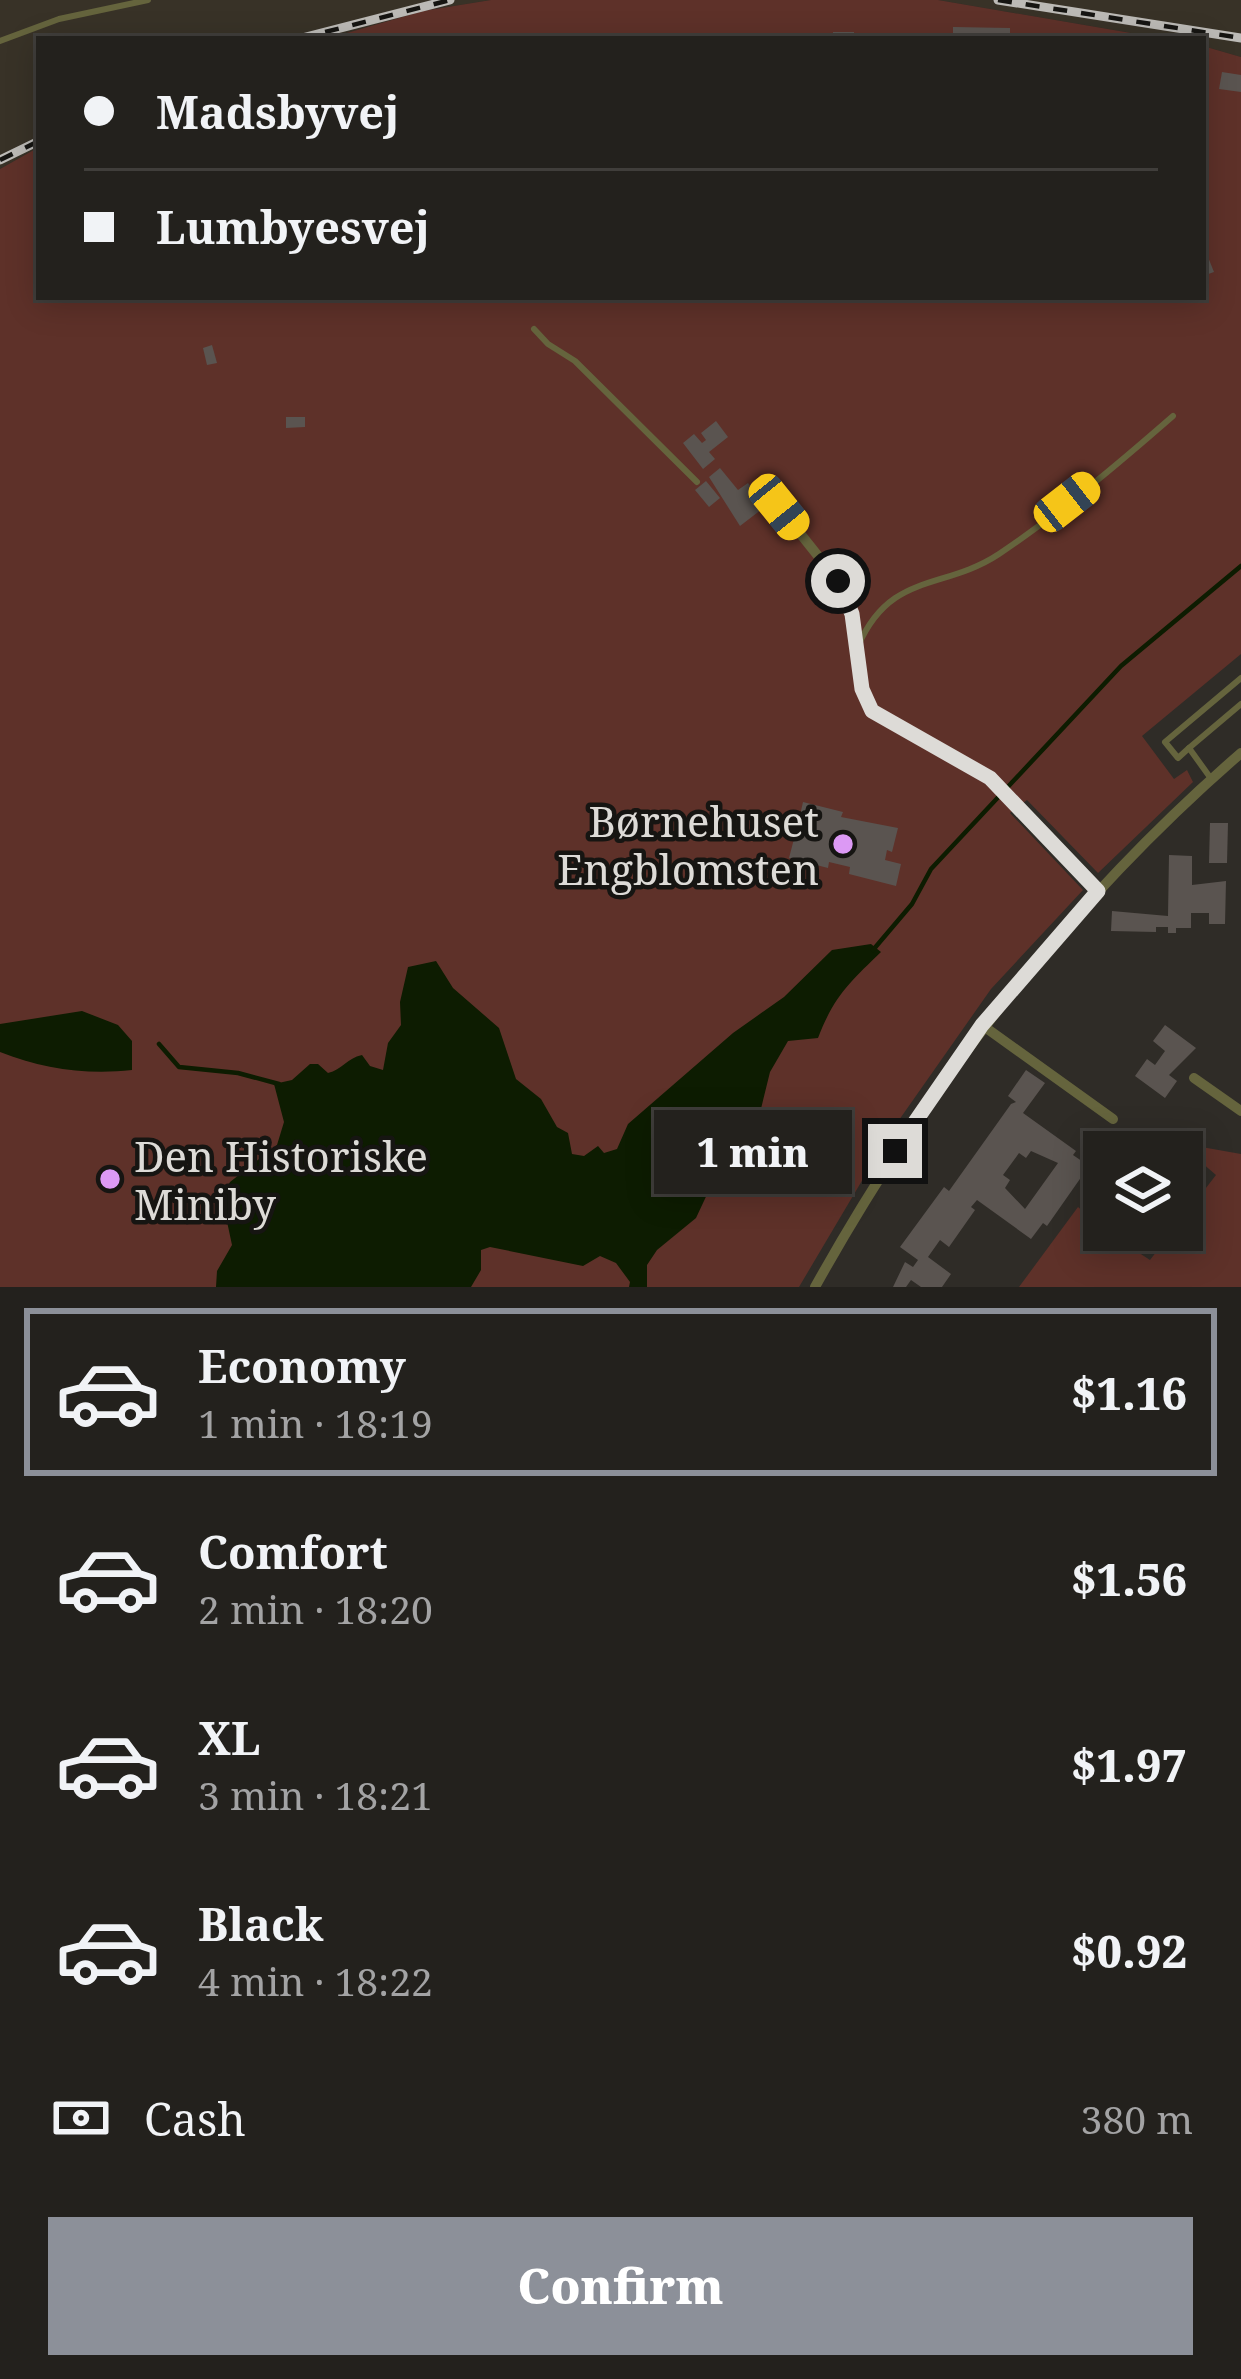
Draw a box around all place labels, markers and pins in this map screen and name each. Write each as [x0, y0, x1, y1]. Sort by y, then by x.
place label: Børnehuset Engblomsten [557, 792, 819, 897]
marker: Børnehuset Engblomsten [830, 831, 856, 857]
place label: Den Historiske Miniby [134, 1127, 428, 1232]
marker: Den Historiske Miniby [97, 1166, 123, 1192]

